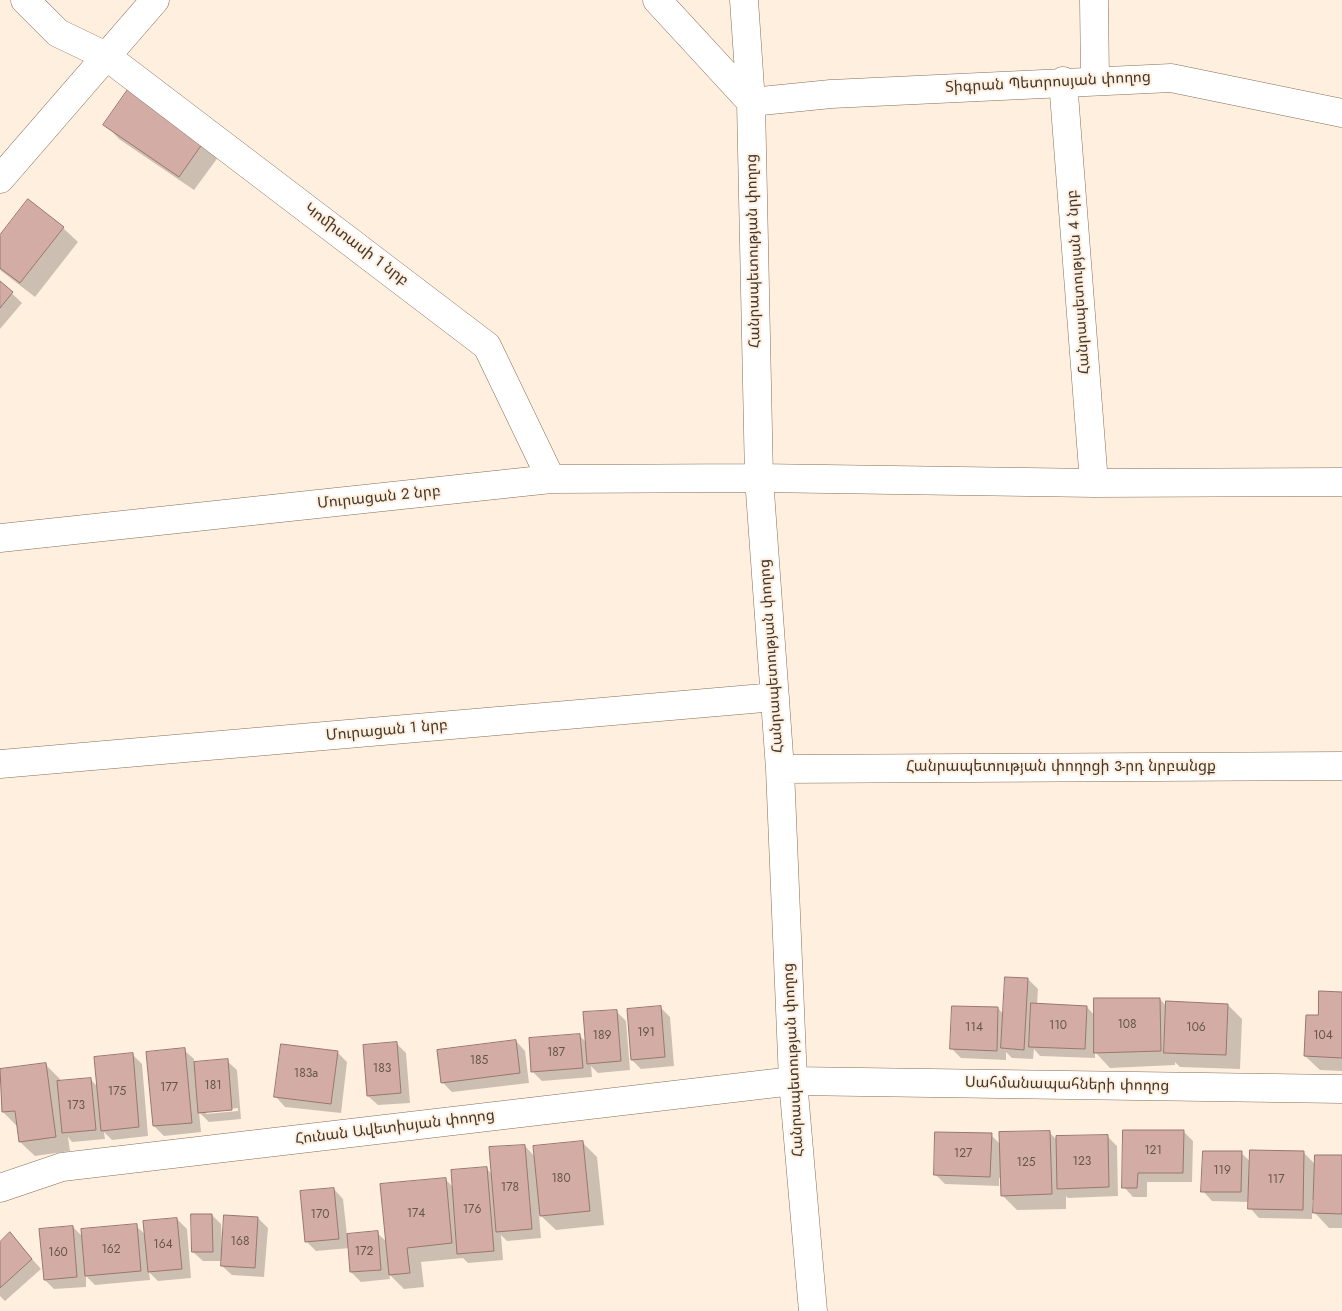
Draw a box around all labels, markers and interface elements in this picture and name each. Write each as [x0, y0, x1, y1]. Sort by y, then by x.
street label: Տիգրան Պետրոսյան փողոց [945, 69, 1151, 97]
street label: Հանրապետության փողոց [743, 154, 765, 348]
street label: Հանրապետության 4 նրբ [1064, 189, 1094, 375]
street label: Կոմիտասի 1 նրբ [300, 200, 412, 290]
street label: Մուրացան 2 նրբ [316, 483, 442, 513]
street label: Հանրապետության փողոց [756, 558, 788, 754]
street label: Մուրացան 1 նրբ [325, 717, 449, 745]
street label: Հանրապետության փողոցի 3-րդ նրբանցք [906, 758, 1216, 776]
street label: Հանրապետության փողոց [780, 962, 808, 1158]
house number: 108 [1117, 1018, 1137, 1032]
house number: 110 [1049, 1019, 1067, 1033]
house number: 114 [965, 1021, 983, 1035]
house number: 106 [1186, 1021, 1206, 1035]
house number: 191 [637, 1026, 655, 1040]
house number: 189 [593, 1029, 611, 1043]
house number: 104 [1313, 1029, 1333, 1043]
house number: 187 [547, 1046, 565, 1060]
house number: 185 [470, 1054, 488, 1068]
house number: 183 [373, 1062, 391, 1076]
house number: 183а [294, 1067, 318, 1081]
street label: Սահմանապահների փողոց [965, 1074, 1169, 1096]
house number: 181 [204, 1079, 222, 1093]
house number: 177 [160, 1081, 178, 1095]
house number: 175 [108, 1085, 126, 1099]
house number: 173 [67, 1099, 85, 1113]
street label: Հունան Ավետիսյան փողոց [294, 1107, 496, 1149]
house number: 121 [1144, 1144, 1162, 1158]
house number: 127 [954, 1147, 972, 1161]
house number: 123 [1073, 1155, 1091, 1169]
house number: 125 [1017, 1156, 1035, 1170]
house number: 119 [1213, 1164, 1231, 1178]
house number: 180 [551, 1172, 571, 1186]
house number: 117 [1267, 1173, 1285, 1187]
house number: 178 [501, 1181, 519, 1195]
house number: 176 [463, 1203, 481, 1217]
house number: 174 [407, 1207, 425, 1221]
house number: 170 [311, 1208, 329, 1222]
house number: 168 [231, 1235, 249, 1249]
house number: 164 [153, 1238, 173, 1252]
house number: 162 [101, 1243, 121, 1257]
house number: 172 [355, 1245, 373, 1259]
house number: 160 [48, 1246, 68, 1260]

